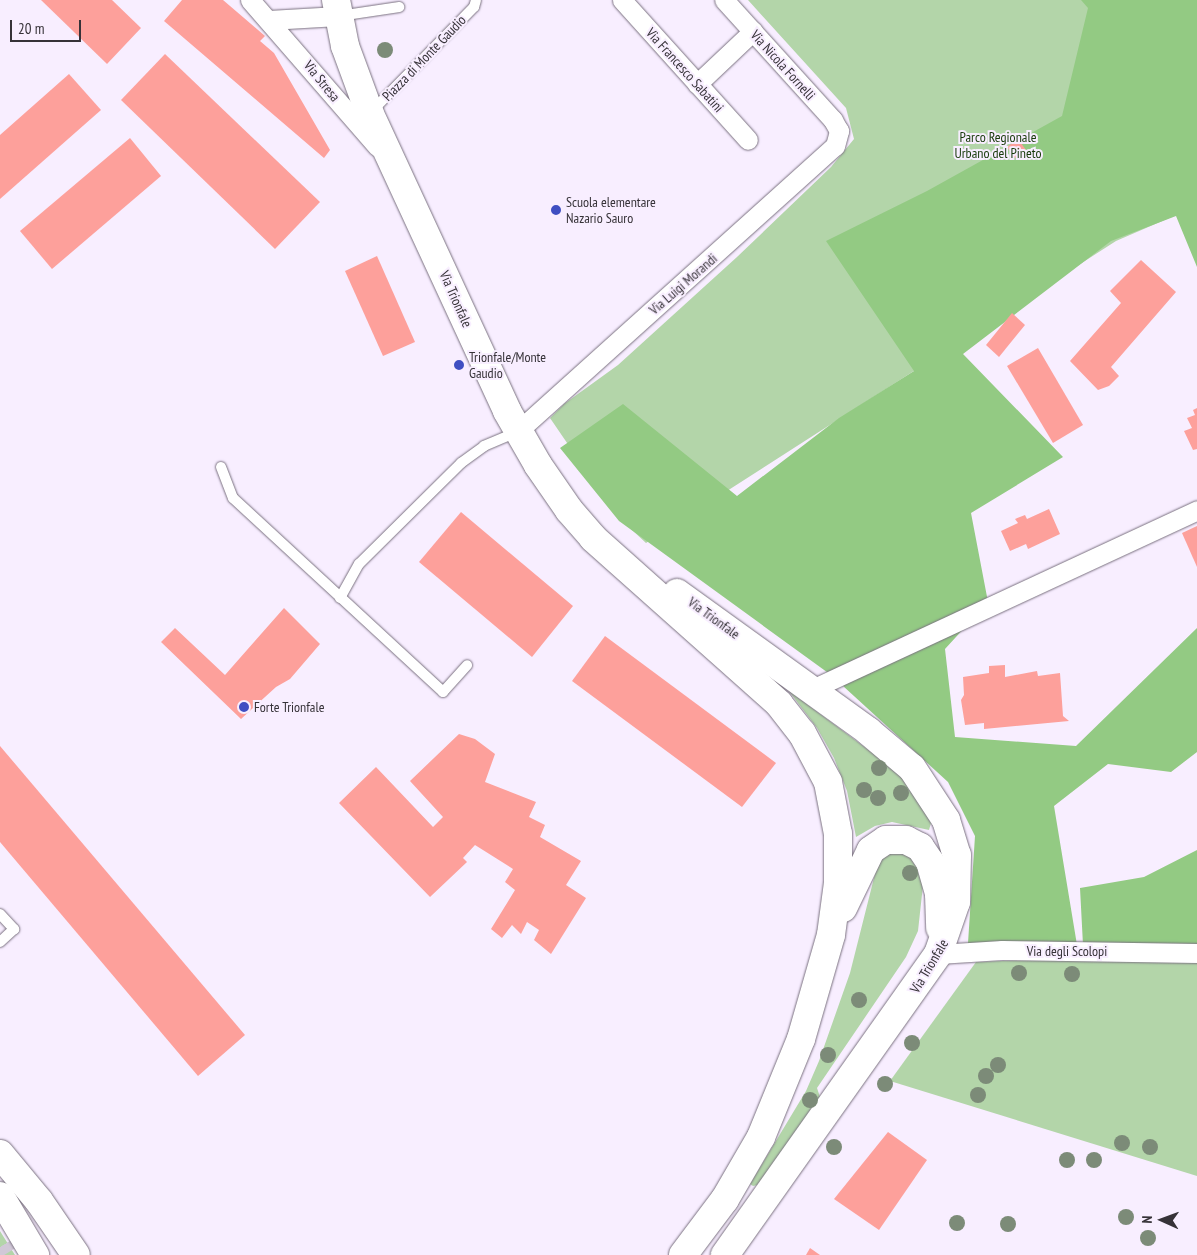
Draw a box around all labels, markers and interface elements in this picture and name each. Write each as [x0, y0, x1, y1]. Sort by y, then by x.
scale bar [12, 10, 84, 42]
street label: Piazza di Monte Gaudio [379, 12, 469, 104]
text: 20 m [18, 19, 44, 38]
street label: Via Francesco Sabatini [643, 24, 727, 116]
street label: Via Nicola Fornelli [747, 27, 819, 103]
street label: Via Stresa [300, 57, 344, 105]
park label: Parco Regionale Urbano del Pineto [954, 129, 1042, 162]
place label: Scuola elementare Nazario Sauro [566, 194, 656, 226]
marker: Scuola elementare Nazario Sauro [550, 204, 562, 216]
street label: Via Luigi Morandi [646, 250, 720, 318]
street label: Via Trionfale [436, 268, 476, 330]
place label: Trionfale/Monte Gaudio [469, 349, 546, 382]
marker: Trionfale/Monte Gaudio [453, 359, 465, 371]
street label: Via Trionfale [685, 593, 743, 643]
place label: Forte Trionfale [254, 699, 325, 715]
marker: Forte Trionfale [238, 701, 250, 713]
street label: Via Trionfale [906, 936, 952, 996]
street label: Via degli Scolopi [1027, 943, 1107, 959]
north arrow [1137, 1195, 1187, 1245]
text: N [1138, 1215, 1156, 1224]

